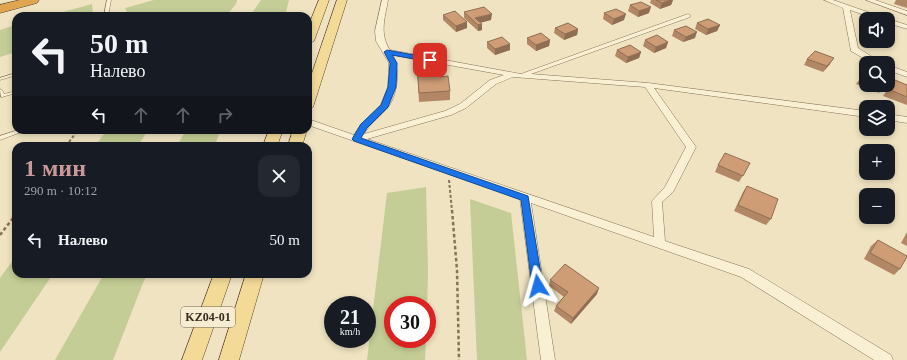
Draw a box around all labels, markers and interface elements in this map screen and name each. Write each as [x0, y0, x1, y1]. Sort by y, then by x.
map controls [859, 12, 895, 224]
button: sound [859, 12, 895, 48]
icon: left [24, 28, 76, 80]
text: 50 m [90, 28, 148, 59]
pin [413, 43, 447, 77]
icon: arrive [419, 49, 441, 71]
button: search [859, 56, 895, 92]
text: Налево [90, 61, 146, 81]
button: layers [859, 100, 895, 136]
icon: left [88, 104, 110, 126]
icon: ahead [130, 104, 152, 126]
icon: ahead [172, 104, 194, 126]
icon: right [214, 104, 236, 126]
button: + [859, 144, 895, 180]
text: 1 мин [24, 155, 86, 181]
button: close [258, 155, 300, 197]
text: 290 m · 10:12 [24, 183, 97, 198]
button: − [859, 188, 895, 224]
icon: left [24, 229, 46, 251]
text: Налево [58, 232, 108, 248]
text: 50 m [270, 232, 300, 248]
position arrow [517, 265, 559, 307]
speed limit sign: 30 [384, 296, 436, 348]
text: 21 [340, 306, 360, 328]
road number: KZ04-01 [181, 307, 235, 327]
text: km/h [340, 326, 360, 337]

